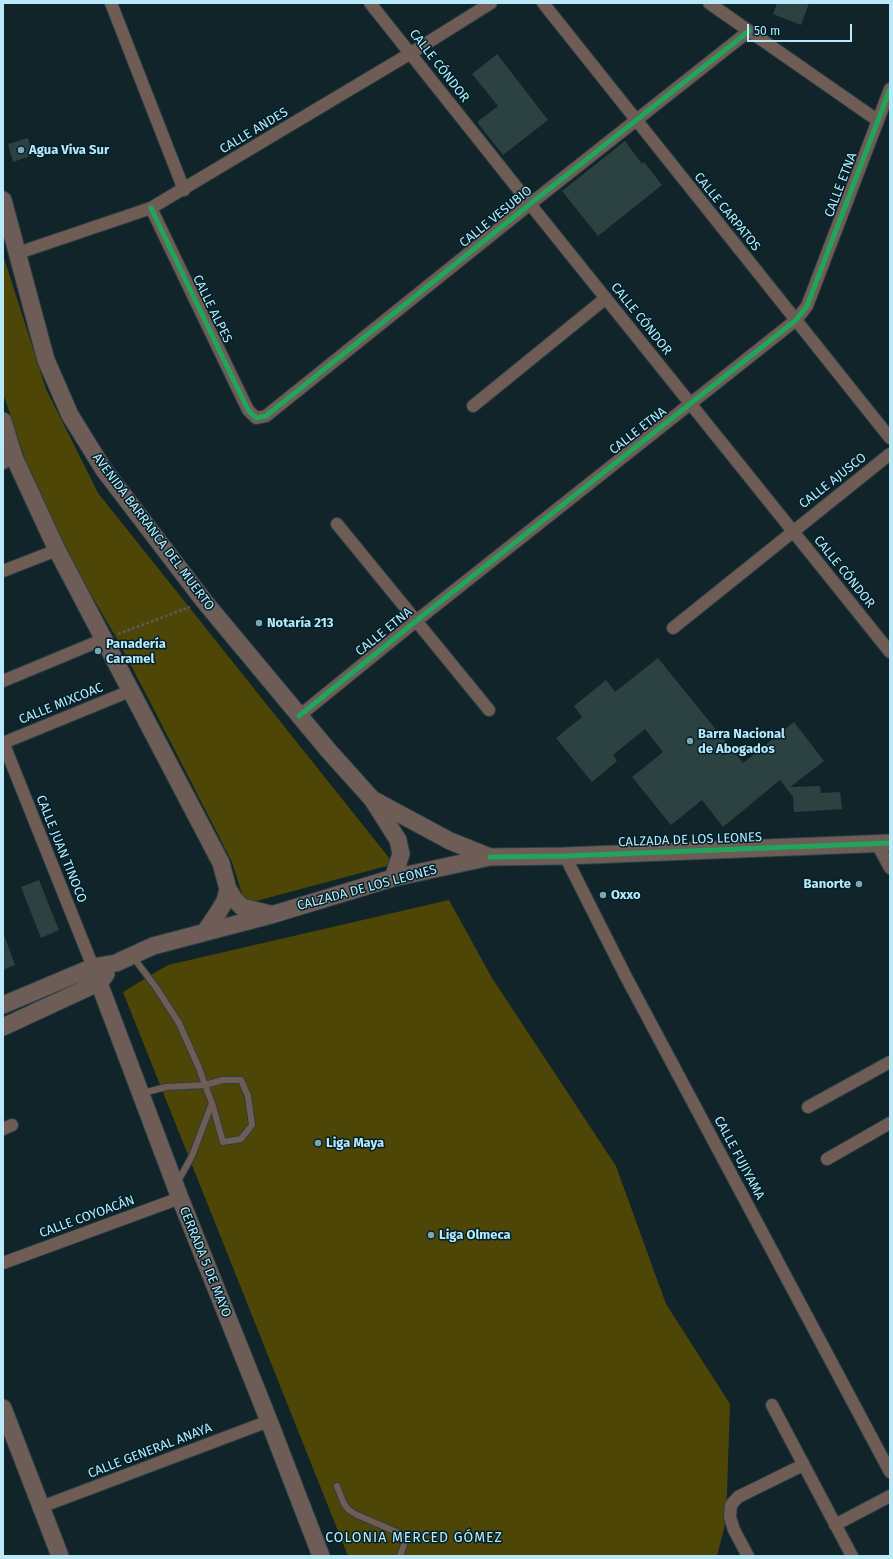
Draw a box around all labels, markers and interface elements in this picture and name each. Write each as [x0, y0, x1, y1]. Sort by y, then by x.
scale bar [749, 16, 854, 42]
text: 50 m [754, 24, 780, 38]
street label: CALLE CÓNDOR [406, 26, 472, 106]
street label: CALLE ANDES [217, 105, 291, 157]
place label: Agua Viva Sur [29, 142, 109, 158]
marker: Agua Viva Sur [16, 145, 26, 155]
street label: CALLE ETNA [822, 150, 860, 220]
street label: CALLE CARPATOS [691, 170, 763, 254]
street label: CALLE VESUBIO [457, 183, 535, 251]
street label: CALLE ALPES [189, 273, 235, 345]
street label: CALLE CÓNDOR [607, 280, 675, 358]
street label: CALLE ETNA [606, 404, 670, 458]
street label: AVENIDA BARRANCA DEL MUERTO [89, 450, 217, 614]
street label: CALLE AJUSCO [796, 450, 870, 512]
street label: CALLE CÓNDOR [810, 533, 878, 611]
street label: CALLE ETNA [353, 605, 415, 659]
place label: Notaría 213 [267, 615, 334, 631]
marker: Notaría 213 [254, 618, 264, 628]
place label: Panadería Caramel [106, 636, 166, 667]
marker: Panadería Caramel [93, 646, 103, 656]
street label: CALLE MIXCOAC [17, 680, 105, 728]
place label: Barra Nacional de Abogados [698, 726, 785, 757]
marker: Barra Nacional de Abogados [685, 736, 695, 746]
street label: CALLE JUAN TINOCO [32, 793, 90, 905]
street label: CALZADA DE LOS LEONES [618, 830, 762, 850]
street label: CALZADA DE LOS LEONES [296, 862, 438, 914]
place label: Banorte [804, 876, 851, 892]
marker: Banorte [854, 879, 864, 889]
place label: Oxxo [611, 887, 641, 903]
marker: Oxxo [598, 890, 608, 900]
street label: CALLE FUJIYAMA [710, 1114, 768, 1202]
place label: Liga Maya [326, 1135, 384, 1151]
marker: Liga Maya [313, 1138, 323, 1148]
street label: CALLE COYOACÁN [37, 1193, 137, 1241]
street label: CERRADA 5 DE MAYO [176, 1204, 234, 1320]
place label: Liga Olmeca [439, 1227, 511, 1243]
marker: Liga Olmeca [426, 1230, 436, 1240]
street label: CALLE GENERAL ANAYA [86, 1420, 214, 1482]
district label: COLONIA MERCED GÓMEZ [325, 1530, 503, 1546]

